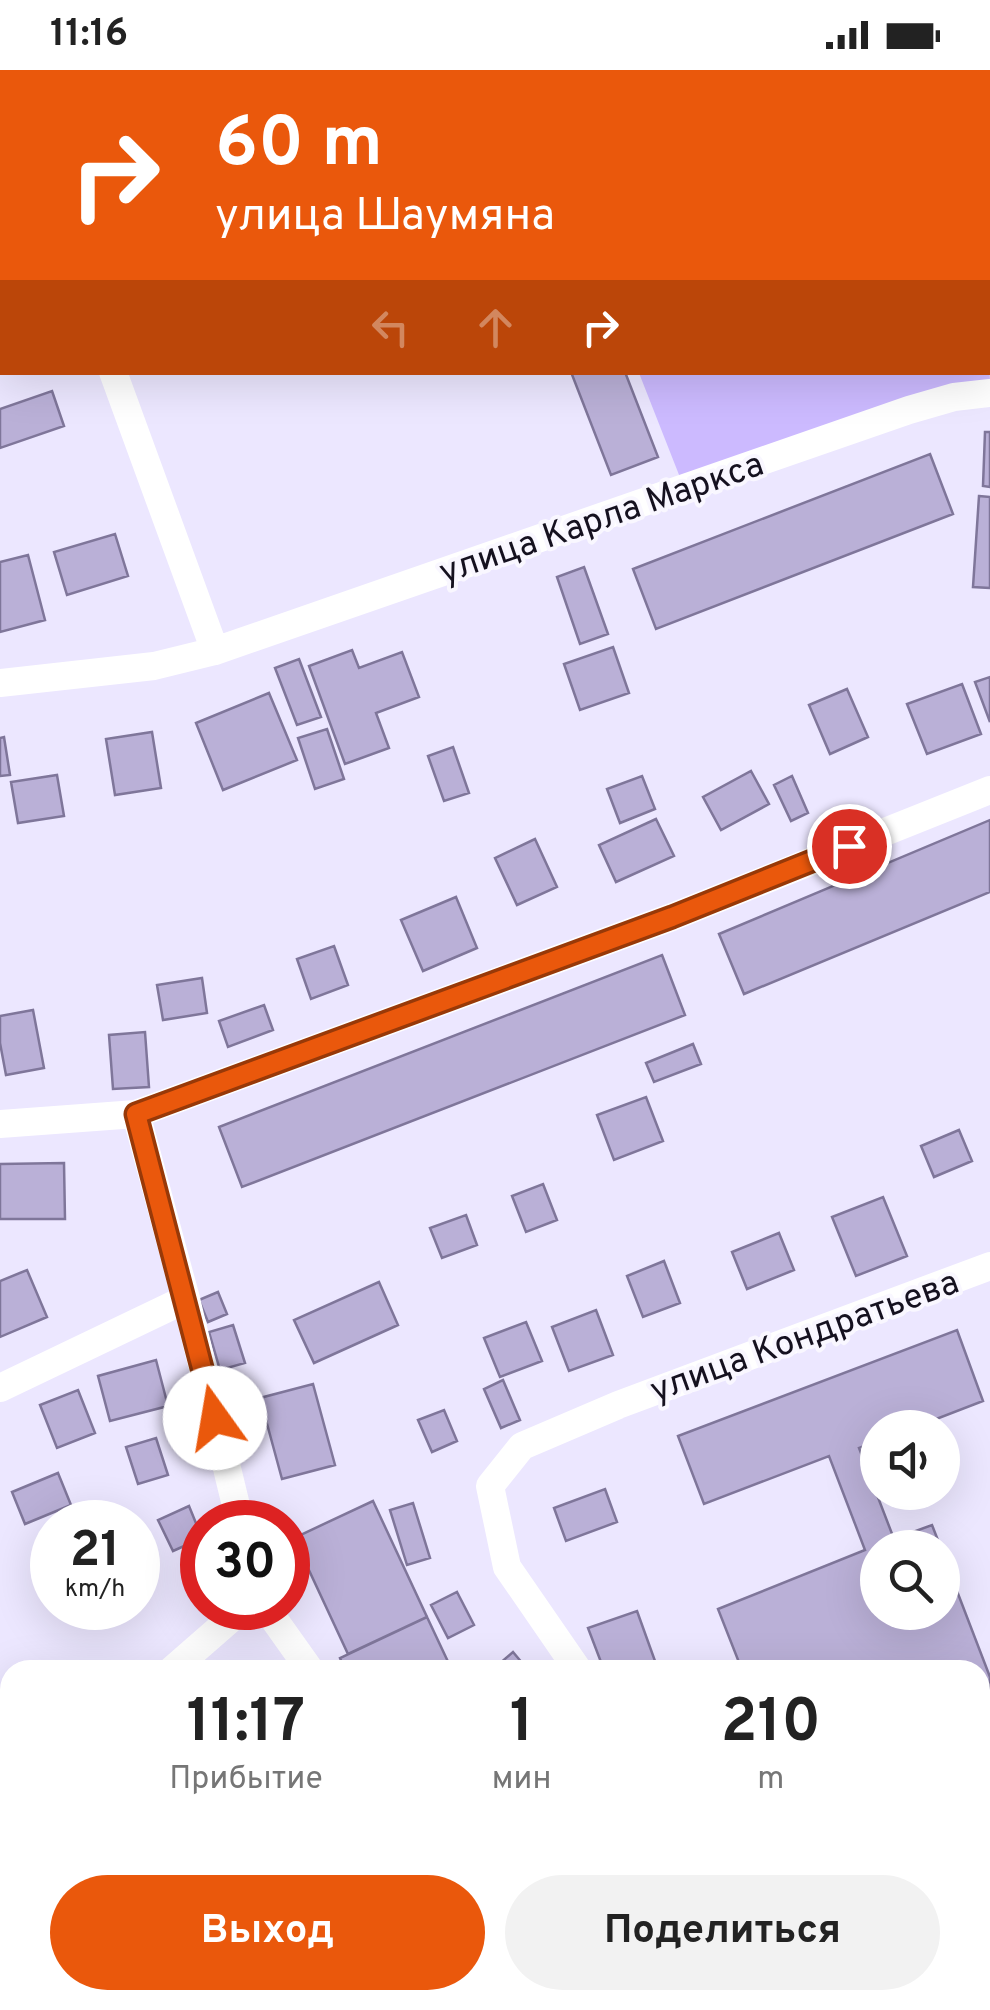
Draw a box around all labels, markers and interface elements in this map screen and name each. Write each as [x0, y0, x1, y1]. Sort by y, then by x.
text: 11:16 [50, 11, 128, 60]
text: 60 m [215, 102, 383, 191]
icon: right [50, 110, 180, 240]
text: улица Шаумяна [215, 189, 555, 246]
icon: left [363, 300, 418, 355]
icon: ahead [468, 300, 523, 355]
icon: right [573, 300, 628, 355]
street label: улица Карла Маркса [434, 444, 770, 596]
pin [807, 804, 892, 889]
icon: arrive [822, 819, 877, 874]
street label: улица Кондратьева [645, 1261, 966, 1414]
position arrow [163, 1366, 267, 1470]
map controls [860, 1410, 960, 1630]
button: sound [860, 1410, 960, 1510]
speed limit sign: 30 [180, 1500, 310, 1630]
text: 21 [70, 1521, 120, 1584]
button: search [860, 1530, 960, 1630]
text: km/h [65, 1574, 125, 1606]
text: 11:17 [187, 1687, 305, 1763]
text: 1 [510, 1687, 534, 1763]
text: 210 [721, 1687, 821, 1763]
text: Прибытие [169, 1760, 323, 1800]
text: мин [492, 1760, 552, 1800]
text: m [757, 1760, 784, 1800]
button: Выход [50, 1875, 485, 1990]
button: Поделиться [505, 1875, 940, 1990]

